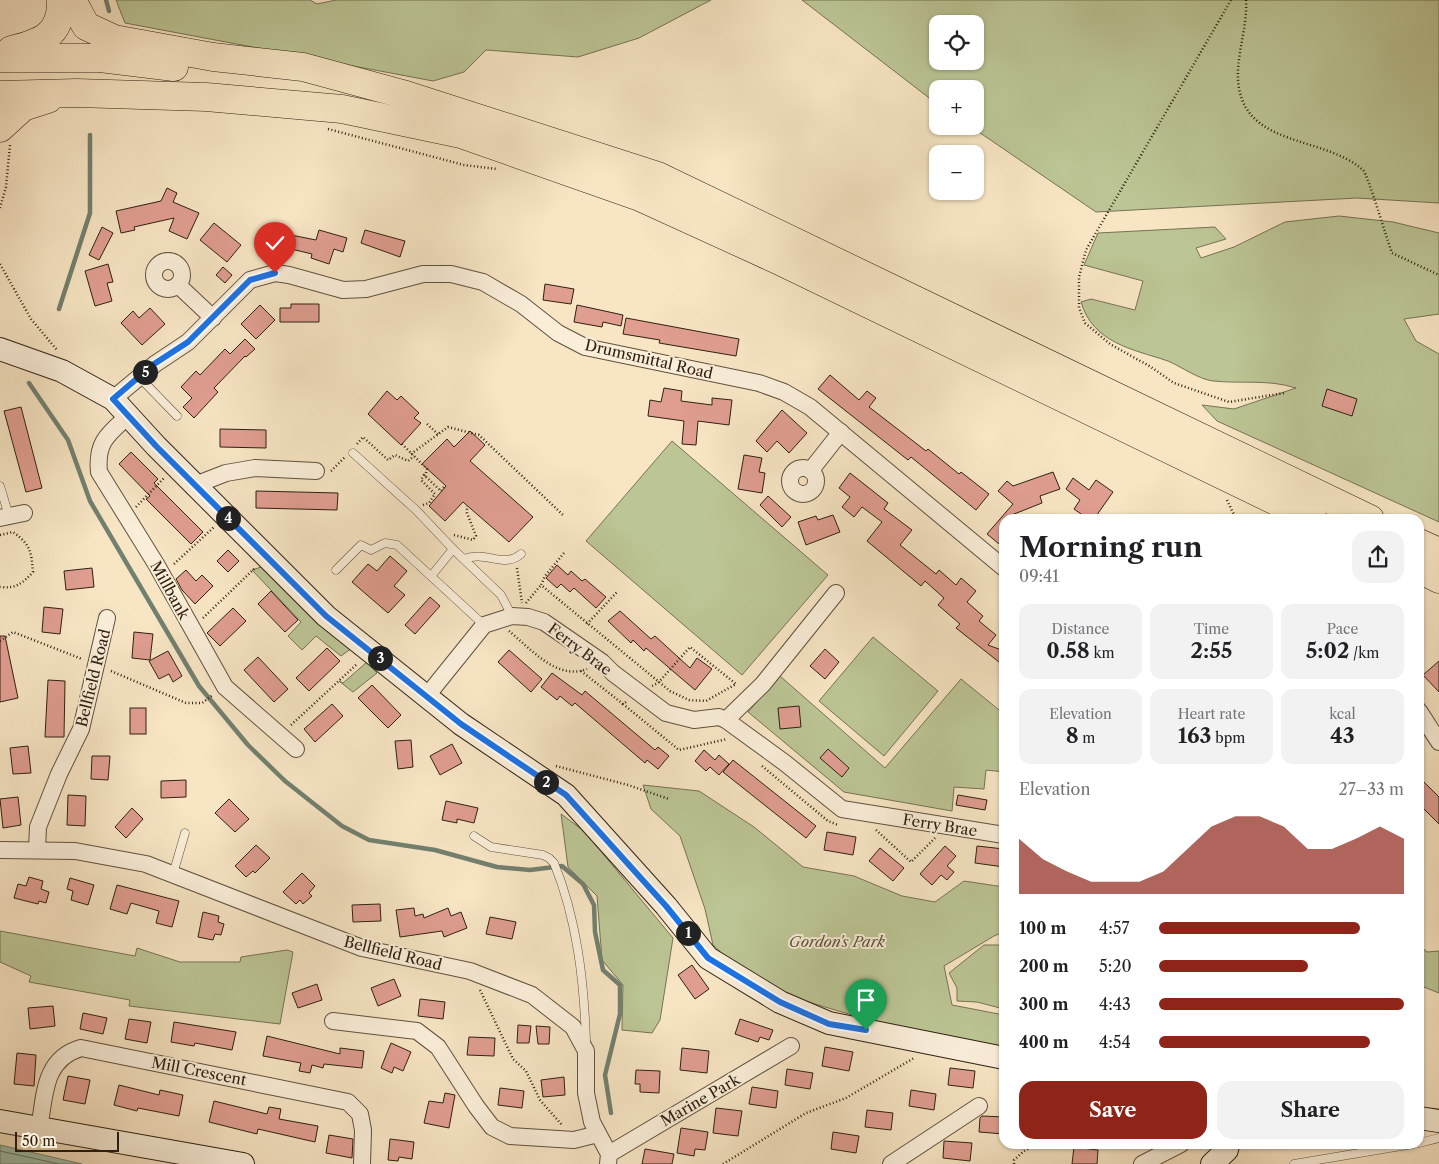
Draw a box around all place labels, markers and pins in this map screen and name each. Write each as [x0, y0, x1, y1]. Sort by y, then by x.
pin [254, 222, 296, 273]
pin: 5 [132, 360, 158, 384]
pin: 4 [216, 506, 240, 530]
pin: 3 [368, 646, 392, 670]
pin: 2 [534, 770, 558, 794]
pin: 1 [676, 920, 700, 946]
pin [845, 979, 887, 1030]

